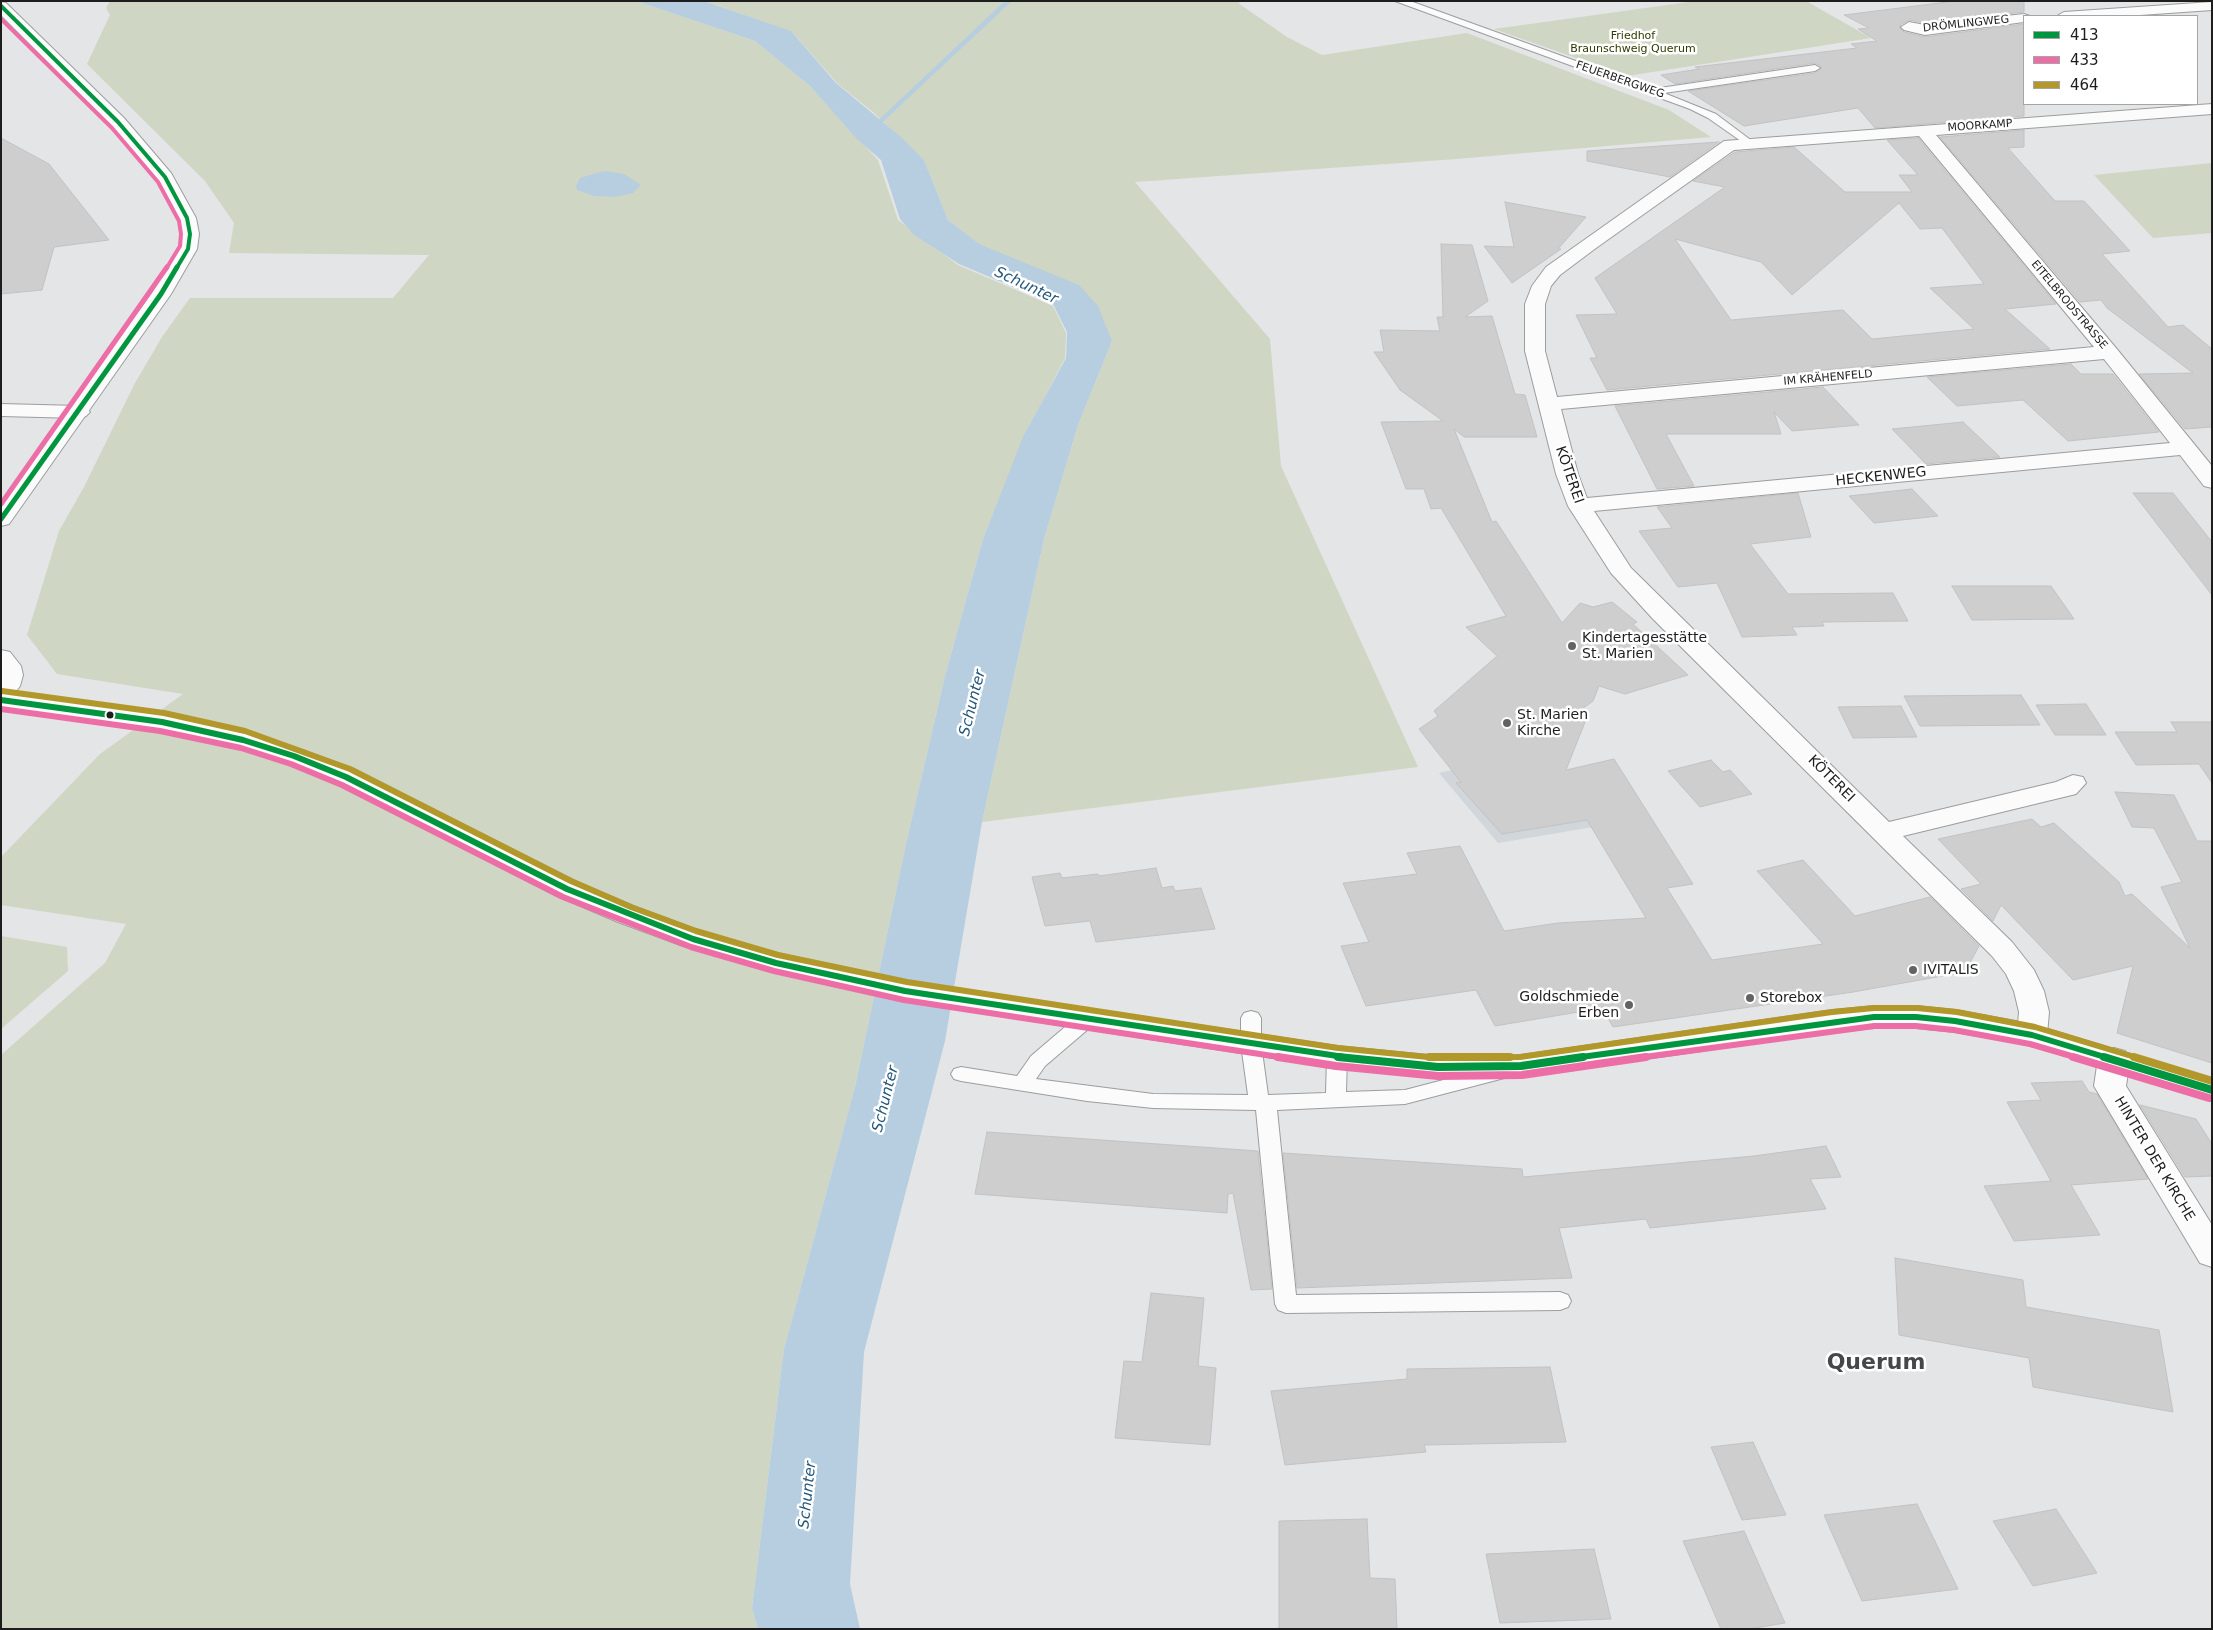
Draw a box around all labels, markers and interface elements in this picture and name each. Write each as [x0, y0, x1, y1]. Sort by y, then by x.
street label: DRÖMLINGWEG [1922, 13, 2010, 35]
legend [2023, 15, 2198, 105]
text: 413 [2070, 26, 2099, 44]
park label: Friedhof Braunschweig Querum [1570, 29, 1696, 55]
text: 433 [2070, 51, 2099, 69]
street label: FEUERBERGWEG [1574, 59, 1666, 101]
text: 464 [2070, 76, 2099, 94]
street label: MOORKAMP [1947, 117, 2013, 135]
street label: EITELBRODSTRASSE [2028, 258, 2110, 352]
water label: Schunter [992, 264, 1060, 308]
street label: IM KRÄHENFELD [1783, 368, 1873, 388]
street label: KÖTEREI [1551, 444, 1587, 506]
street label: HECKENWEG [1835, 464, 1927, 490]
place label: Kindertagesstätte St. Marien [1582, 630, 1707, 662]
marker: Kindertagesstätte St. Marien [1566, 640, 1578, 652]
water label: Schunter [956, 668, 990, 738]
place label: St. Marien Kirche [1517, 707, 1588, 740]
unlabelled marker [105, 710, 115, 720]
marker: St. Marien Kirche [1501, 717, 1513, 729]
street label: KÖTEREI [1804, 752, 1858, 806]
place label: IVITALIS [1923, 962, 1979, 978]
marker: IVITALIS [1907, 964, 1919, 976]
place label: Goldschmiede Erben [1519, 989, 1619, 1022]
place label: Storebox [1760, 990, 1822, 1006]
marker: Storebox [1744, 992, 1756, 1004]
marker: Goldschmiede Erben [1623, 999, 1635, 1011]
water label: Schunter [869, 1064, 903, 1134]
street label: HINTER DER KIRCHE [2110, 1094, 2198, 1224]
district label: Querum [1827, 1350, 1925, 1376]
water label: Schunter [796, 1460, 820, 1530]

